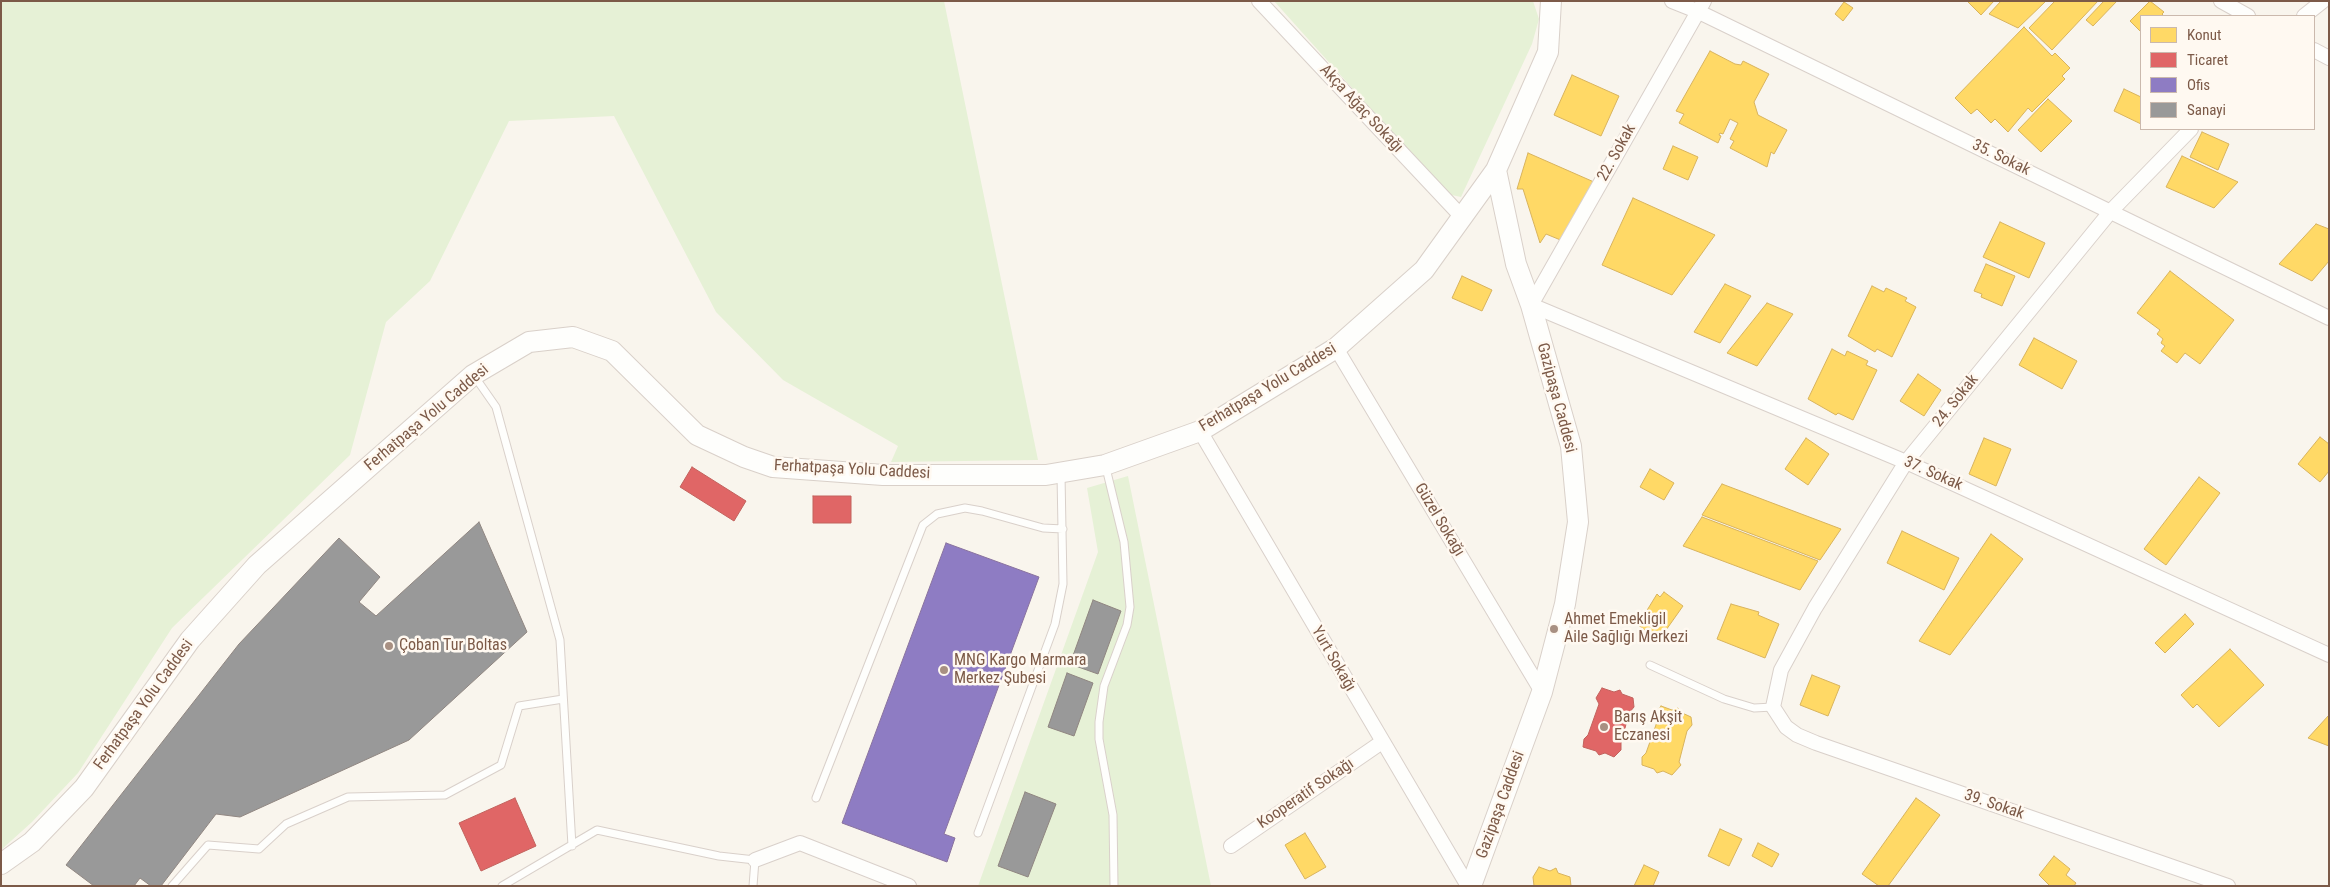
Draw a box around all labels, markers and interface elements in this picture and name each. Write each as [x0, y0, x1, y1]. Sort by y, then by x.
legend [2140, 15, 2315, 130]
text: Konut [2187, 26, 2221, 44]
text: Ticaret [2187, 51, 2228, 69]
street label: Akça Ağaç Sokağı [1315, 61, 1407, 157]
text: Ofis [2187, 76, 2210, 94]
text: Sanayi [2187, 101, 2226, 119]
street label: 22. Sokak [1594, 121, 1640, 185]
street label: 35. Sokak [1969, 136, 2033, 180]
street label: Ferhatpaşa Yolu Caddesi [1196, 340, 1340, 436]
street label: Gazipaşa Caddesi [1532, 341, 1580, 455]
street label: Ferhatpaşa Yolu Caddesi [361, 360, 493, 476]
street label: 24. Sokak [1929, 371, 1983, 431]
street label: 37. Sokak [1901, 453, 1965, 495]
street label: Ferhatpaşa Yolu Caddesi [773, 456, 931, 484]
street label: Güzel Sokağı [1410, 480, 1468, 560]
place label: Ahmet Emekligil Aile Sağlığı Merkezi [1564, 610, 1688, 648]
street label: Yurt Sokağı [1307, 623, 1359, 695]
marker: Ahmet Emekligil Aile Sağlığı Merkezi [1548, 623, 1560, 635]
street label: Ferhatpaşa Yolu Caddesi [90, 636, 198, 774]
place label: Çoban Tur Boltas [399, 636, 507, 656]
marker: Çoban Tur Boltas [383, 640, 395, 652]
place label: MNG Kargo Marmara Merkez Şubesi [954, 651, 1086, 689]
marker: MNG Kargo Marmara Merkez Şubesi [938, 664, 950, 676]
place label: Barış Akşit Eczanesi [1614, 708, 1682, 746]
marker: Barış Akşit Eczanesi [1598, 721, 1610, 733]
street label: Gazipaşa Caddesi [1473, 749, 1529, 861]
street label: Kooperatif Sokağı [1254, 755, 1358, 833]
street label: 39. Sokak [1962, 786, 2026, 824]

